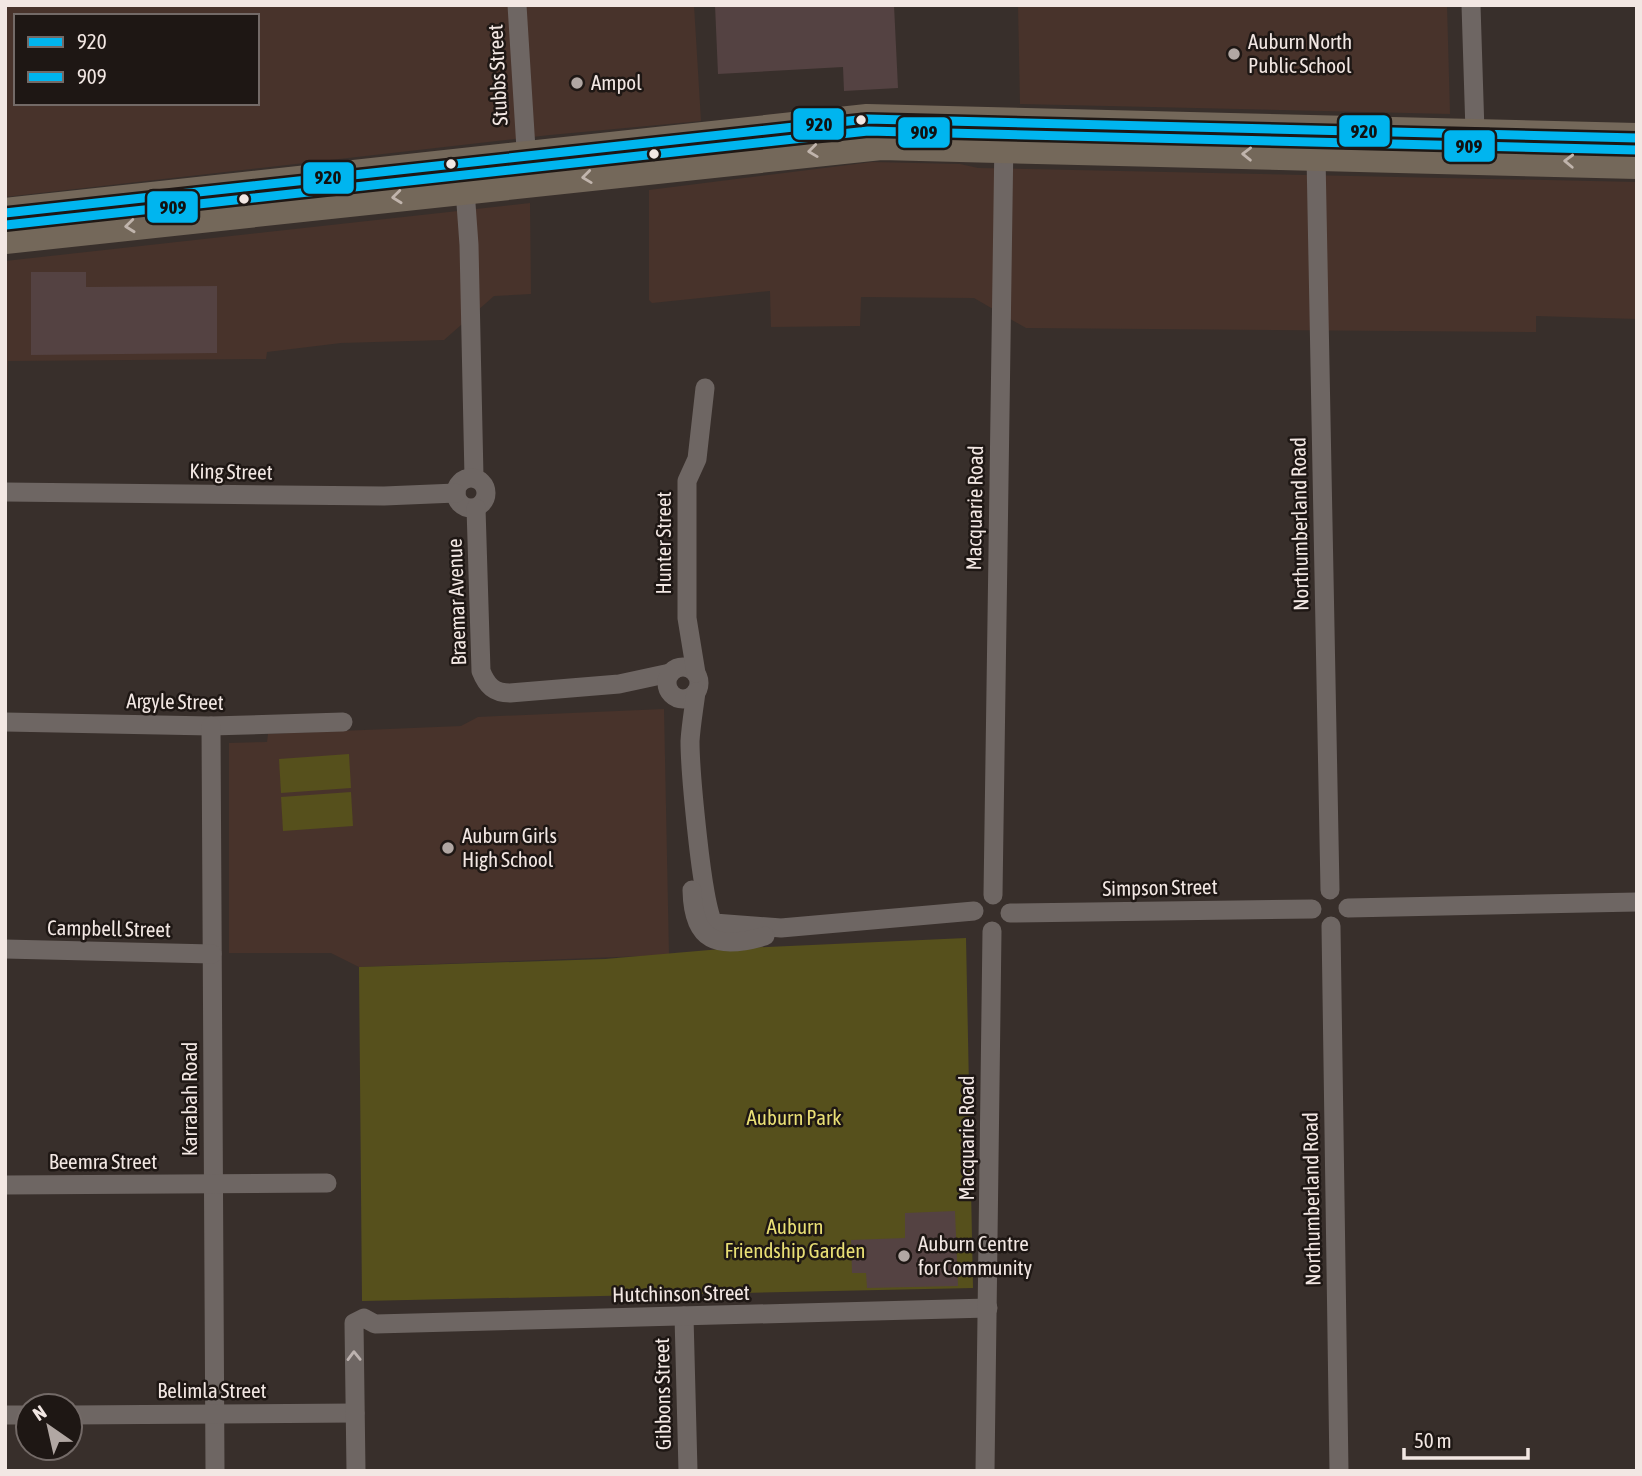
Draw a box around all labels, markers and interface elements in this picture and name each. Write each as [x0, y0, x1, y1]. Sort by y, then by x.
legend [14, 14, 259, 105]
street label: Stubbs Street [482, 24, 512, 126]
text: 920 [77, 29, 107, 53]
place label: Auburn North Public School [1248, 29, 1352, 77]
marker: Auburn North Public School [1226, 46, 1242, 62]
text: 909 [77, 64, 107, 88]
place label: Ampol [591, 70, 642, 94]
marker: Ampol [569, 75, 585, 91]
line badge: 920 [792, 107, 845, 141]
text: 920 [806, 113, 832, 135]
unlabelled marker [854, 113, 868, 127]
line badge: 920 [1338, 114, 1391, 148]
line badge: 909 [897, 116, 951, 149]
text: 920 [1351, 120, 1377, 142]
text: 909 [911, 121, 937, 143]
line badge: 909 [1443, 129, 1496, 163]
text: 909 [1456, 135, 1482, 157]
one-way arrow [807, 143, 819, 158]
one-way arrow [1242, 146, 1252, 162]
unlabelled marker [647, 147, 661, 161]
one-way arrow [1563, 154, 1574, 169]
unlabelled marker [444, 157, 458, 171]
line badge: 920 [302, 161, 355, 195]
text: 920 [315, 166, 341, 188]
one-way arrow [581, 169, 593, 184]
one-way arrow [391, 189, 403, 204]
line badge: 909 [146, 190, 199, 224]
unlabelled marker [237, 192, 251, 206]
text: 909 [160, 196, 186, 218]
one-way arrow [124, 218, 135, 233]
street label: Northumberland Road [1285, 437, 1313, 611]
street label: Macquarie Road [961, 445, 987, 571]
street label: King Street [189, 458, 273, 484]
street label: Hunter Street [651, 491, 675, 595]
street label: Braemar Avenue [442, 538, 470, 666]
street label: Argyle Street [126, 688, 224, 714]
place label: Auburn Girls High School [462, 823, 557, 871]
marker: Auburn Girls High School [440, 840, 456, 856]
street label: Simpson Street [1102, 874, 1218, 900]
street label: Campbell Street [47, 915, 171, 941]
street label: Karrabah Road [177, 1042, 201, 1156]
street label: Macquarie Road [954, 1076, 978, 1201]
park label: Auburn Park [747, 1105, 841, 1129]
street label: Northumberland Road [1297, 1112, 1325, 1286]
street label: Beemra Street [49, 1149, 157, 1173]
park label: Auburn Friendship Garden [725, 1214, 865, 1262]
place label: Auburn Centre for Community [918, 1231, 1033, 1279]
marker: Auburn Centre for Community [896, 1248, 912, 1264]
street label: Hutchinson Street [612, 1280, 750, 1306]
street label: Gibbons Street [649, 1338, 675, 1450]
one-way arrow [346, 1350, 362, 1361]
street label: Belimla Street [157, 1378, 267, 1402]
north arrow [14, 1392, 84, 1462]
text: N [29, 1401, 50, 1425]
scale bar [1404, 1416, 1528, 1460]
text: 50 m [1414, 1428, 1452, 1452]

